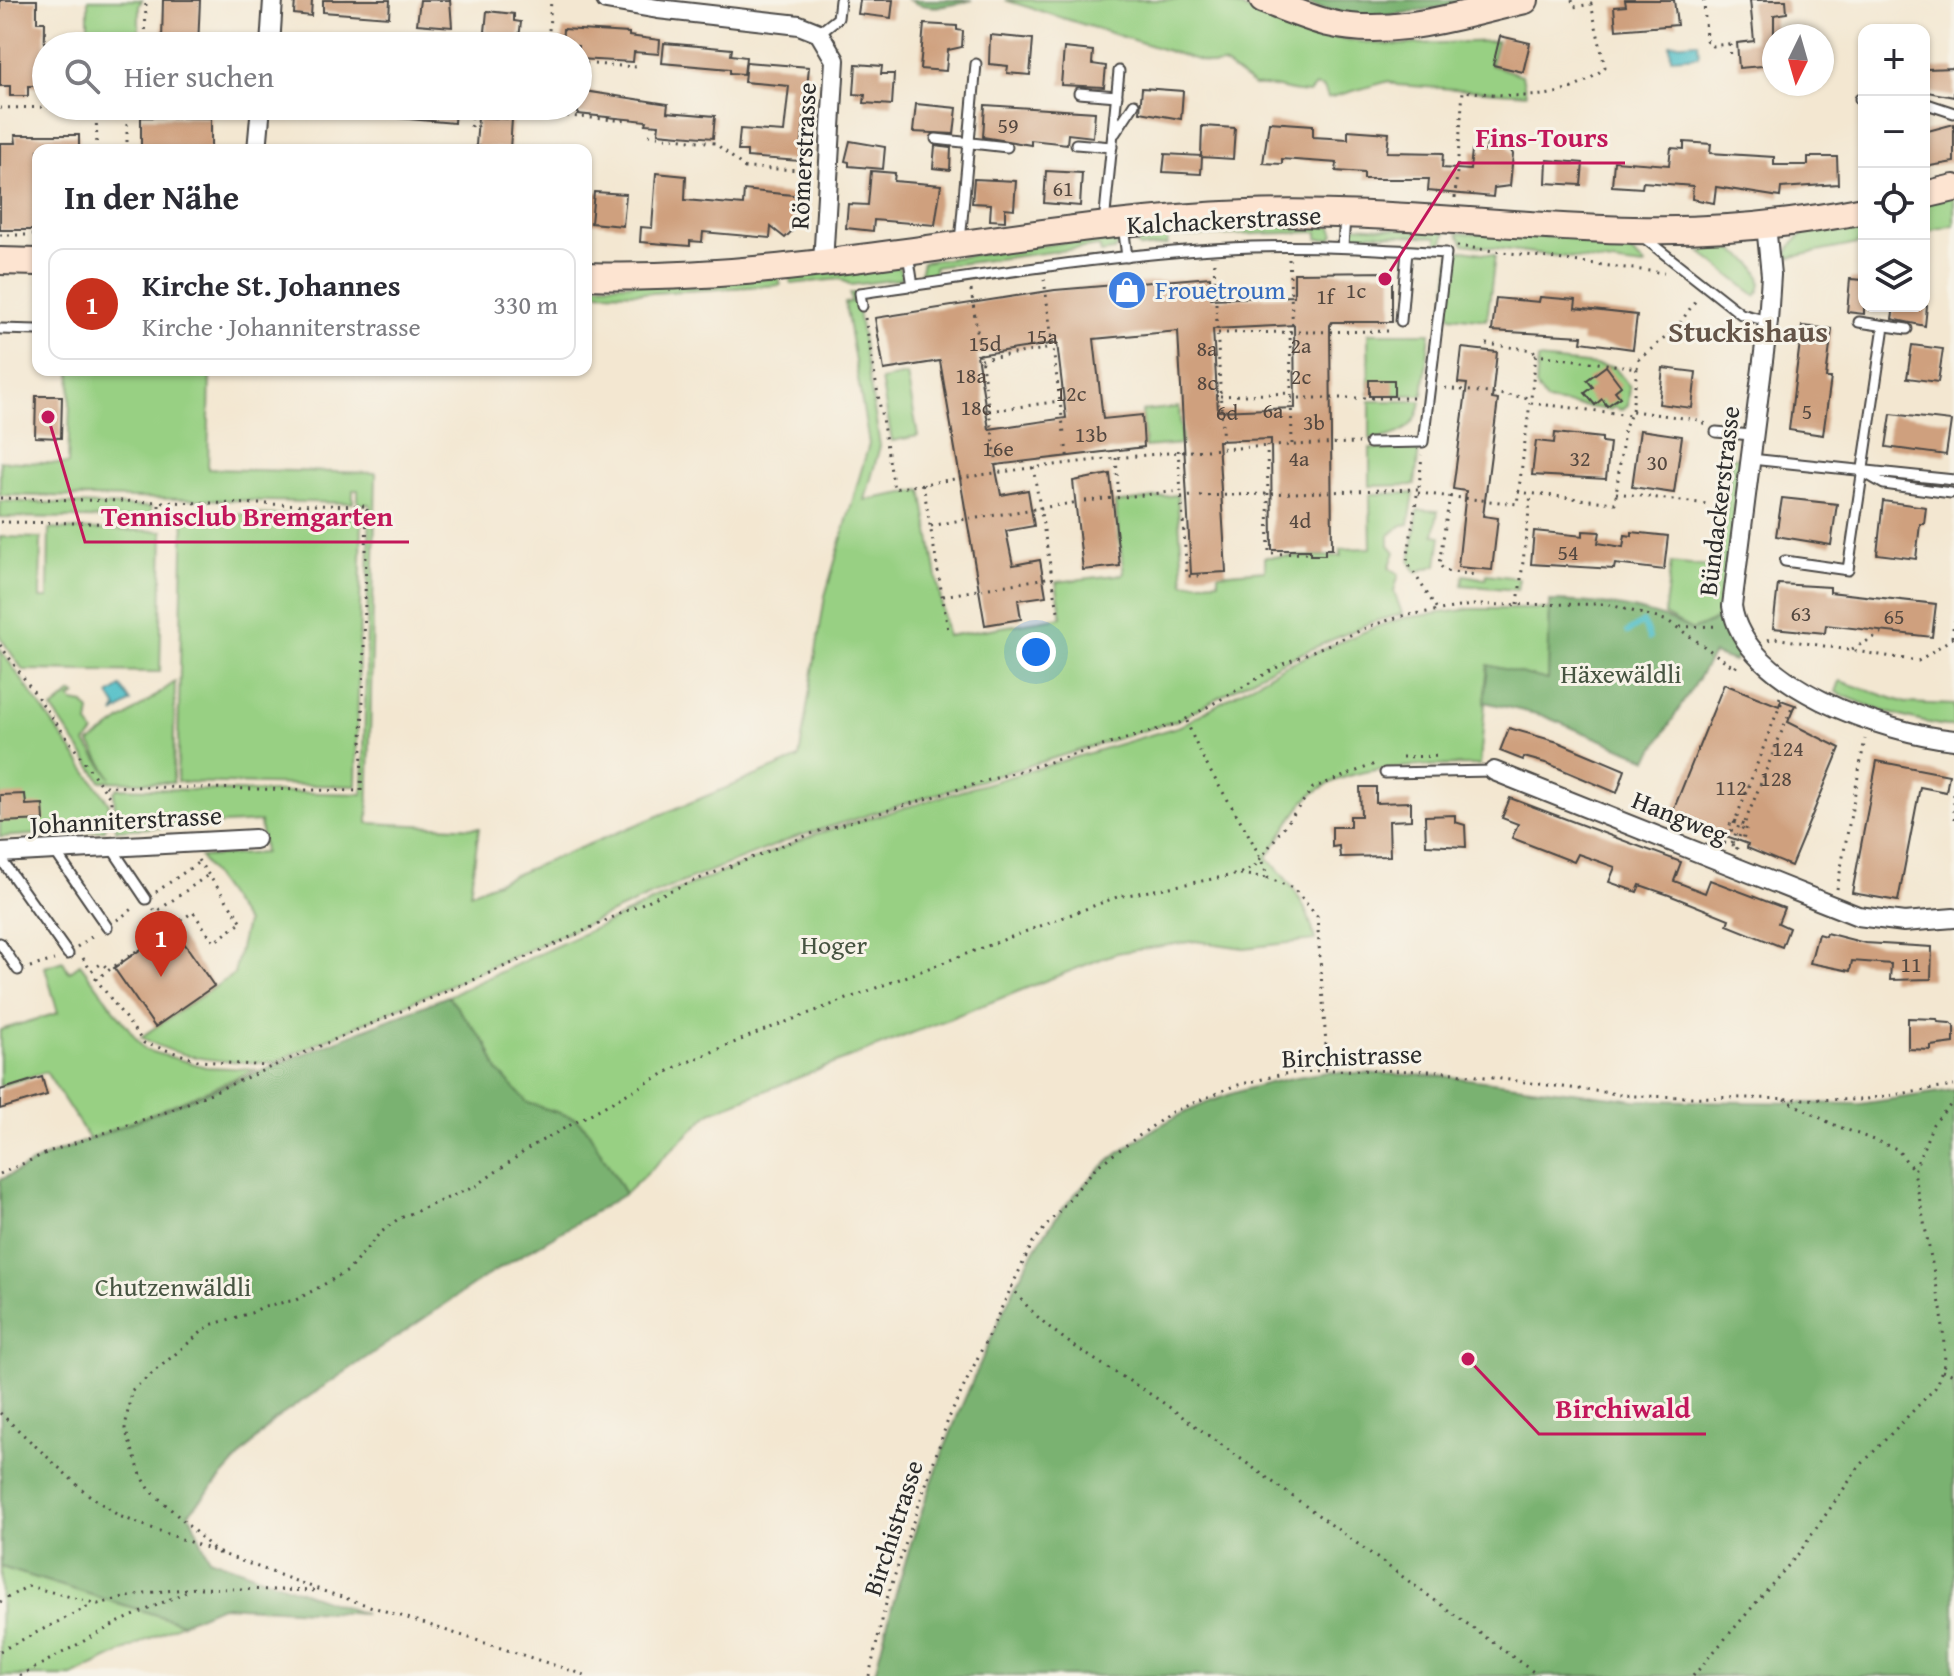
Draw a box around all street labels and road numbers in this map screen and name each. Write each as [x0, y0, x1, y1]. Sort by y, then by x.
street label: Römerstrasse [779, 81, 826, 231]
street label: Kalchackerstrasse [1126, 195, 1322, 244]
street label: Bündackerstrasse [1687, 404, 1750, 598]
street label: Hangweg [1626, 780, 1734, 853]
street label: Johanniterstrasse [26, 795, 223, 844]
street label: Birchistrasse [1281, 1034, 1423, 1077]
street label: Birchistrasse [852, 1455, 933, 1601]

